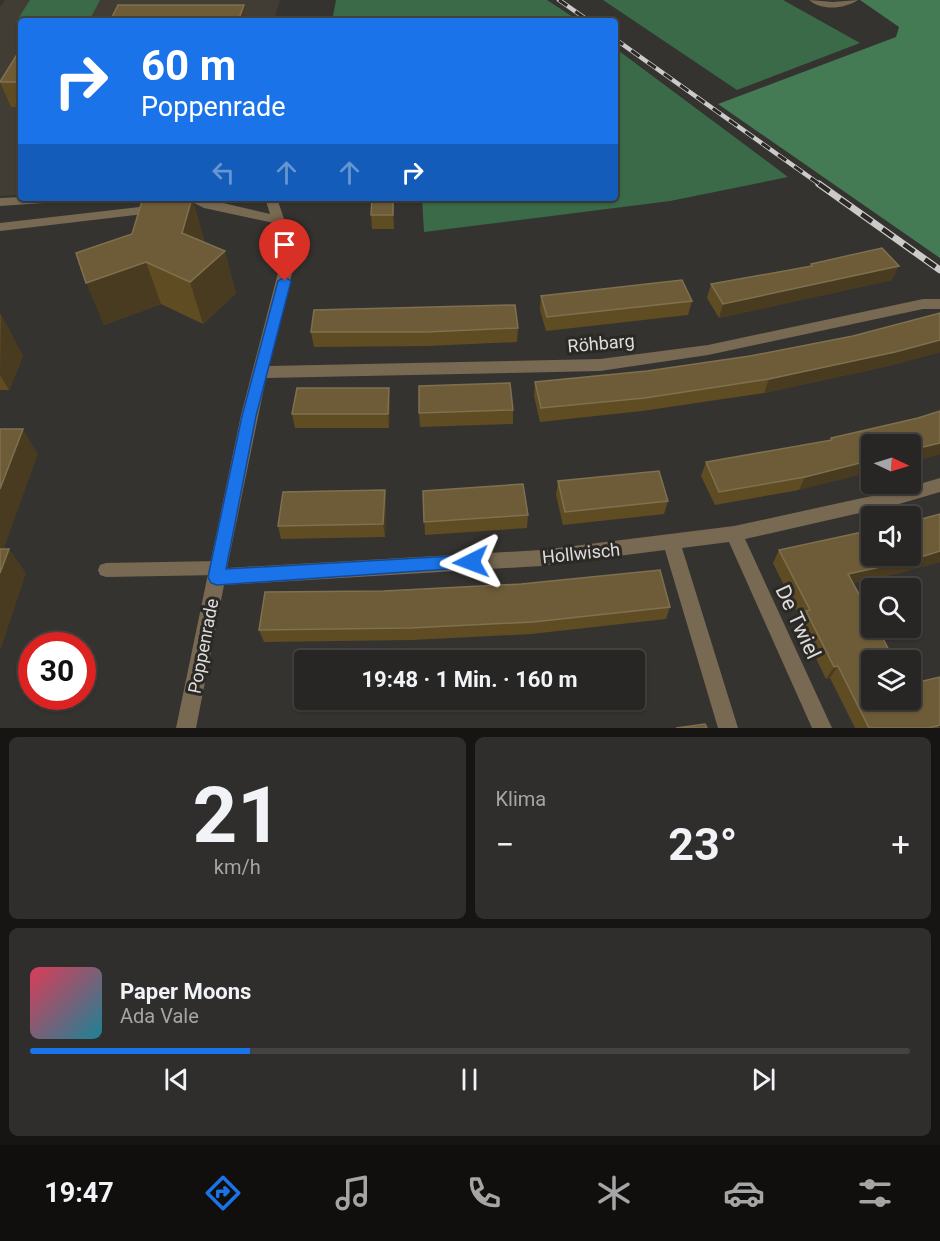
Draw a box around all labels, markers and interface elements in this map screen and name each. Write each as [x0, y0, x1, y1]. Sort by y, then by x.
text: 60 m [141, 41, 236, 90]
icon: right [42, 42, 120, 120]
text: Poppenrade [141, 91, 286, 123]
icon: left [207, 156, 240, 189]
icon: ahead [270, 156, 303, 189]
icon: ahead [333, 156, 366, 189]
icon: right [396, 156, 429, 189]
pin [259, 219, 310, 281]
icon: arrive [268, 228, 301, 261]
street label: Röhbarg [567, 330, 635, 356]
north arrow [861, 434, 921, 494]
map controls [861, 434, 921, 710]
button: sound [861, 506, 921, 566]
position arrow [439, 530, 503, 594]
street label: Hollwisch [541, 538, 621, 568]
button: search [861, 578, 921, 638]
street label: De Twiel [770, 581, 826, 663]
street label: Poppenrade [183, 597, 223, 695]
speed limit sign: 30 [18, 632, 96, 710]
button: layers [861, 650, 921, 710]
text: 19:48 · 1 Min. · 160 m [361, 667, 578, 692]
text: 21 [192, 770, 282, 861]
text: Klima [496, 787, 546, 811]
text: 23° [668, 818, 737, 871]
text: − [496, 825, 514, 864]
text: + [891, 825, 910, 864]
text: km/h [214, 855, 261, 879]
text: Paper Moons [120, 979, 251, 1004]
text: Ada Vale [120, 1004, 199, 1028]
icon: previous [160, 1063, 193, 1096]
icon: pause [453, 1063, 486, 1096]
icon: next [747, 1063, 780, 1096]
icon: directions [202, 1172, 244, 1214]
icon: music [332, 1172, 374, 1214]
icon: phone [463, 1172, 505, 1214]
icon: climate [593, 1172, 635, 1214]
icon: car [723, 1172, 765, 1214]
icon: filters [854, 1172, 896, 1214]
text: 19:47 [44, 1177, 114, 1209]

